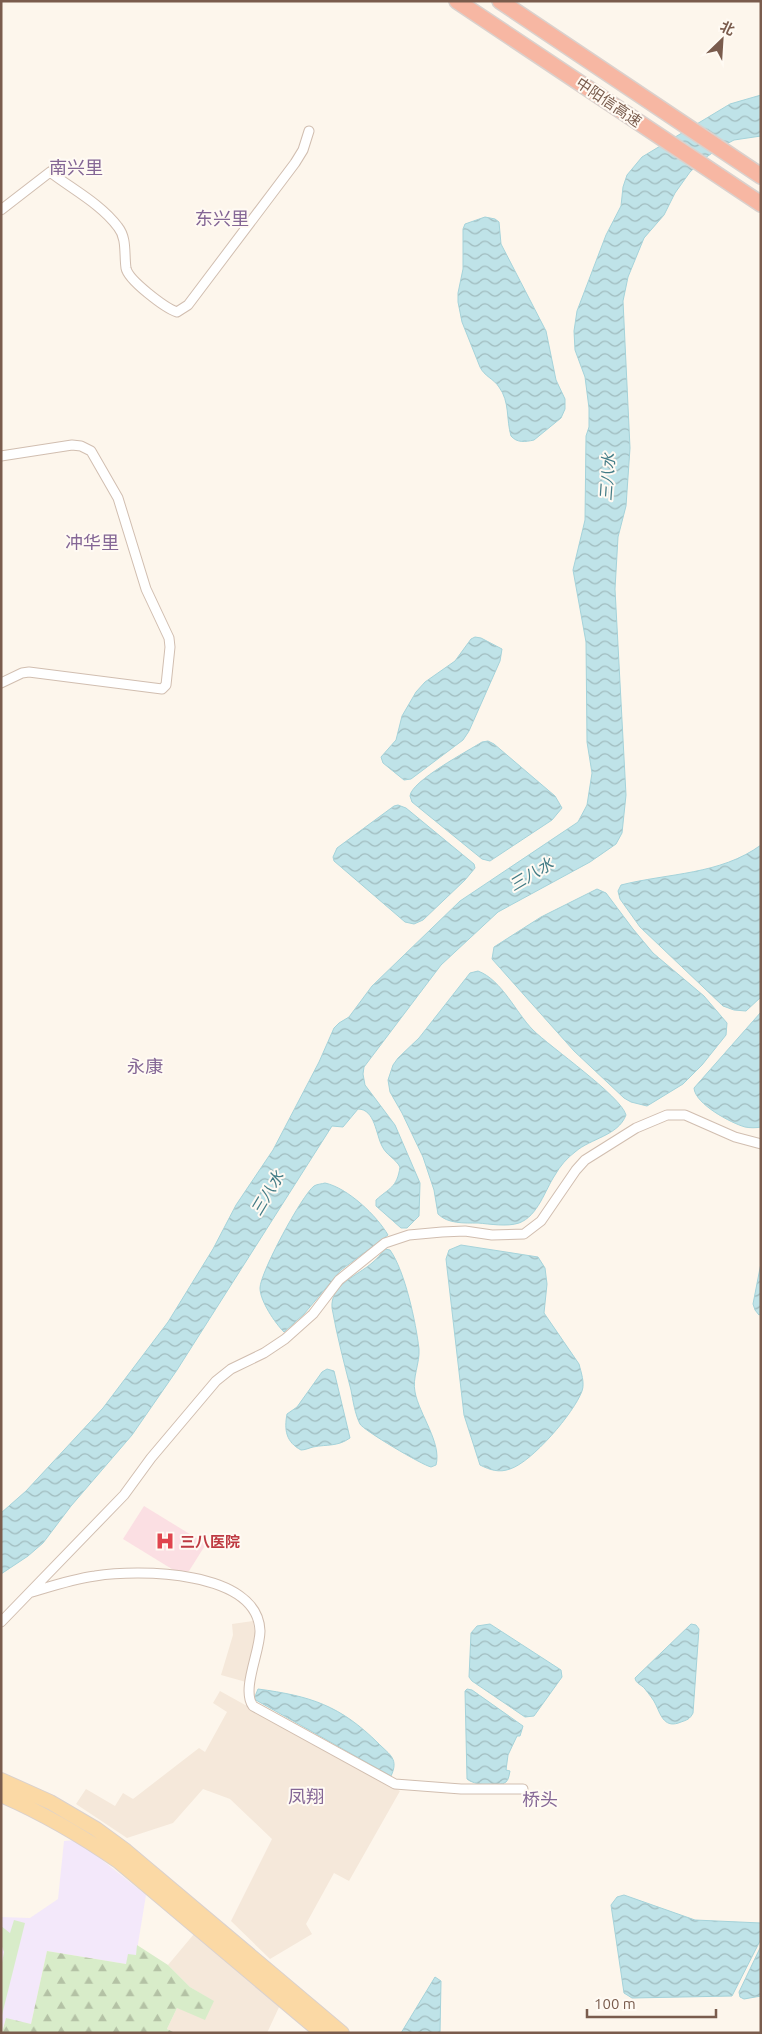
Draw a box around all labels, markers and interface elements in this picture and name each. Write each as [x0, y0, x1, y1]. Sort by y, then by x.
north arrow [697, 15, 747, 65]
text: 北 [718, 18, 737, 38]
street label: 中阳信高速 [573, 74, 645, 130]
district label: 南兴里 [49, 157, 103, 177]
district label: 东兴里 [195, 208, 249, 228]
water label: 三八水 [596, 451, 618, 502]
district label: 冲华里 [65, 532, 119, 552]
water label: 三八水 [506, 853, 557, 894]
district label: 永康 [127, 1056, 163, 1076]
water label: 三八水 [247, 1167, 288, 1218]
hospital icon: 三八医院 [154, 1530, 176, 1552]
place label: 三八医院 [180, 1533, 240, 1550]
district label: 凤翔 [288, 1786, 324, 1806]
district label: 桥头 [522, 1789, 558, 1809]
scale bar [587, 1986, 716, 2018]
text: 100 m [594, 1995, 636, 2012]

